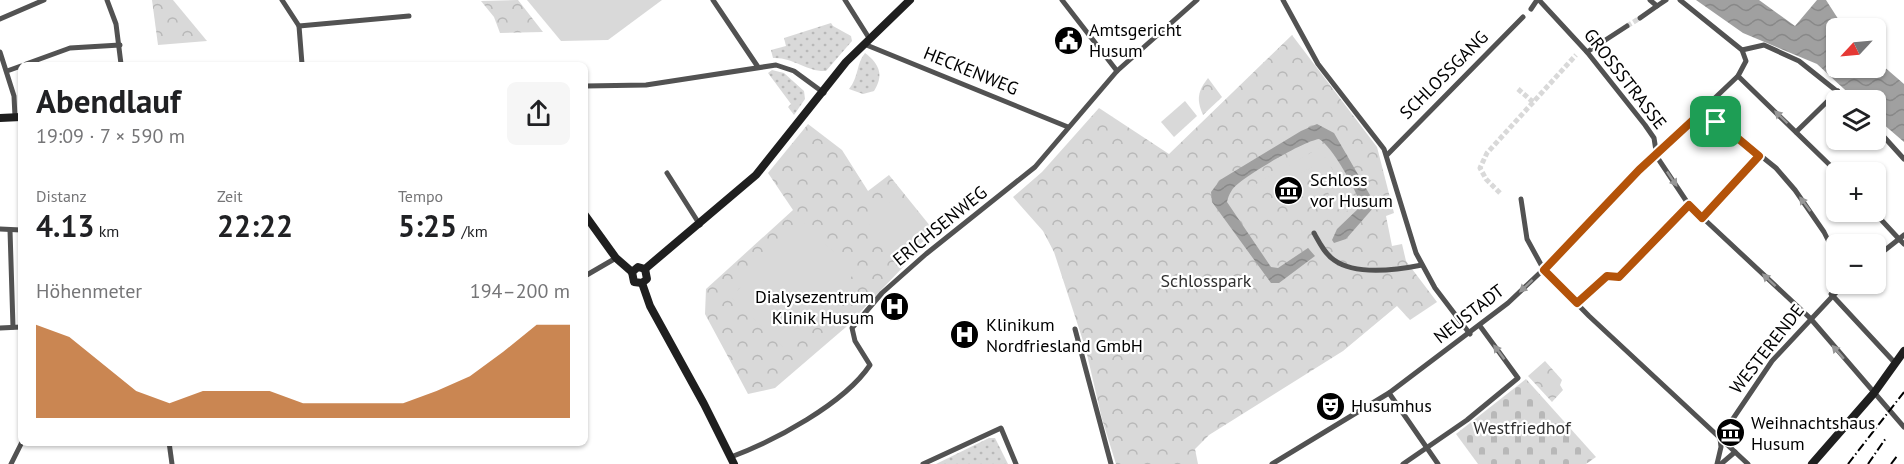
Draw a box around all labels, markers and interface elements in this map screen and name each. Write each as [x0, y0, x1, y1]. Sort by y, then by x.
place label: Amtsgericht Husum [1089, 18, 1182, 62]
north arrow [1826, 18, 1886, 78]
map controls [1826, 18, 1886, 294]
public building icon: Amtsgericht Husum [1052, 24, 1084, 56]
street label: GROSSSTRASSE [1579, 24, 1672, 134]
street label: SCHLOSSGANG [1394, 25, 1493, 124]
street label: HECKENWEG [920, 41, 1022, 100]
text: Abendlauf [36, 79, 181, 122]
button: share [507, 82, 570, 145]
button: layers [1826, 90, 1886, 150]
pin [1690, 96, 1741, 147]
icon: arrive [1699, 105, 1732, 138]
one-way arrow [1773, 110, 1788, 124]
text: 19:09 · 7 × 590 m [36, 123, 185, 149]
button: + [1826, 162, 1886, 222]
place label: Schloss vor Husum [1310, 168, 1393, 212]
one-way arrow [1666, 171, 1678, 187]
museum icon: Schloss vor Husum [1273, 174, 1305, 206]
street label: ERICHSENWEG [888, 181, 992, 271]
text: Distanz [36, 186, 87, 206]
text: Zeit [217, 186, 243, 206]
text: Tempo [398, 186, 443, 206]
one-way arrow [1800, 196, 1812, 211]
text: 4.13 [36, 206, 94, 245]
text: 22:22 [217, 206, 293, 245]
text: 5:25 [398, 206, 457, 245]
text: km [94, 221, 119, 241]
text: /km [457, 221, 488, 241]
button: − [1826, 234, 1886, 294]
park label: Schlosspark [1161, 269, 1252, 292]
one-way arrow [1763, 274, 1777, 288]
text: Höhenmeter [36, 278, 142, 304]
text: 194–200 m [470, 278, 570, 304]
street label: NEUSTADT [1429, 279, 1509, 348]
one-way arrow [1519, 279, 1534, 292]
place label: Dialysezentrum Klinik Husum [755, 285, 874, 329]
hospital icon: Dialysezentrum Klinik Husum [879, 291, 911, 323]
street label: WESTERENDE [1724, 299, 1809, 398]
place label: Klinikum Nordfriesland GmbH [986, 313, 1143, 357]
hospital icon: Klinikum Nordfriesland GmbH [949, 319, 981, 351]
one-way arrow [1493, 344, 1505, 360]
one-way arrow [1832, 344, 1845, 360]
theatre icon: Husumhus [1314, 390, 1346, 422]
place label: Husumhus [1351, 394, 1432, 417]
place label: Weihnachtshaus Husum [1751, 411, 1875, 455]
park label: Westfriedhof [1473, 416, 1572, 439]
museum icon: Weihnachtshaus Husum [1714, 417, 1746, 449]

